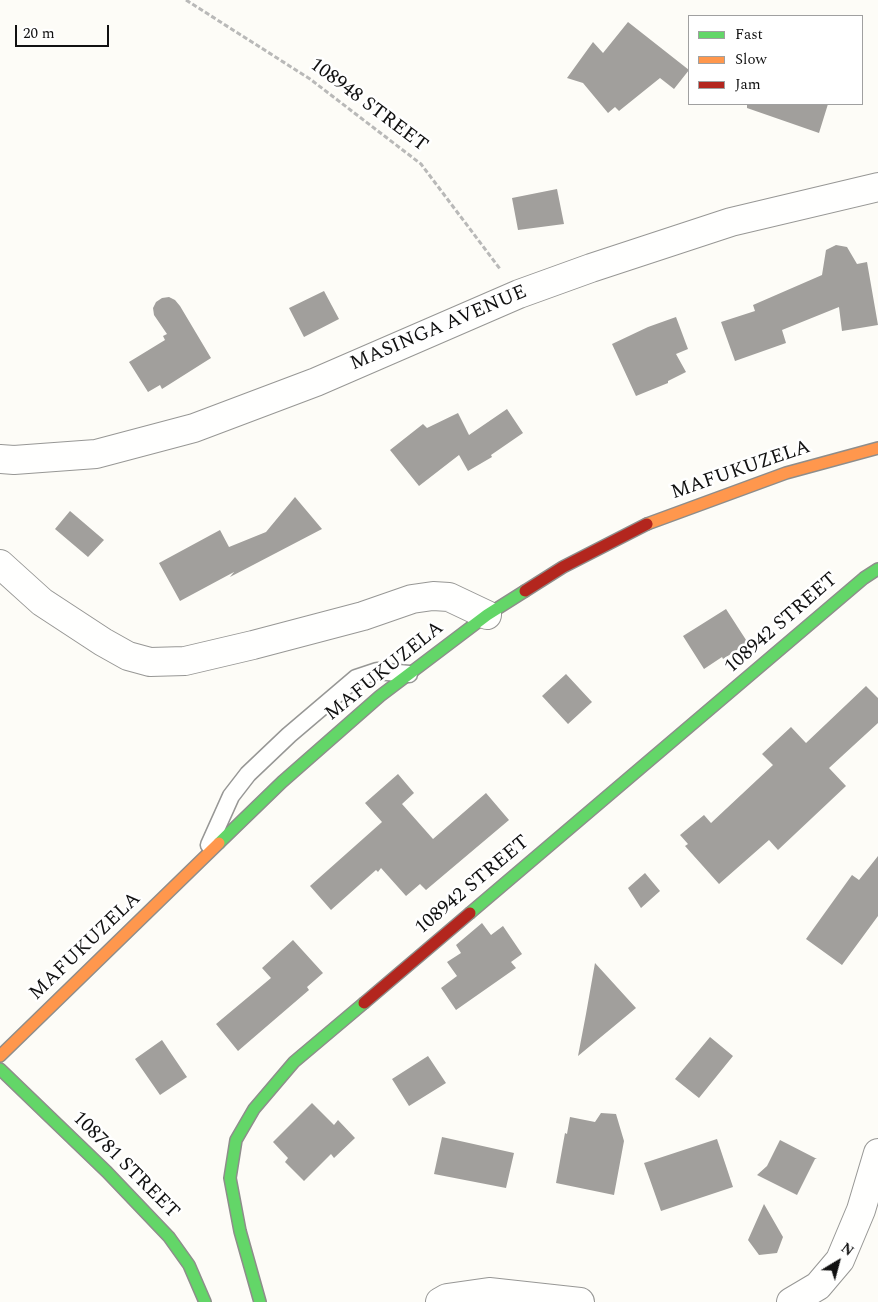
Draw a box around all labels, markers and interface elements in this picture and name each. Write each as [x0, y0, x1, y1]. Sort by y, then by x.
scale bar [18, 15, 111, 47]
legend [688, 15, 863, 105]
text: 20 m [23, 22, 55, 45]
text: Fast [735, 23, 763, 46]
text: Slow [735, 48, 767, 71]
street label: 108948 STREET [304, 54, 432, 158]
text: Jam [735, 73, 761, 96]
street label: MASINGA AVENUE [347, 281, 531, 377]
street label: MAFUKUZELA [668, 436, 814, 506]
street label: 108942 STREET [721, 568, 843, 680]
street label: MAFUKUZELA [321, 617, 449, 727]
street label: 108942 STREET [411, 831, 535, 941]
street label: MAFUKUZELA [25, 888, 147, 1006]
street label: 108781 STREET [66, 1107, 184, 1225]
north arrow [813, 1237, 863, 1287]
text: N [836, 1238, 858, 1261]

